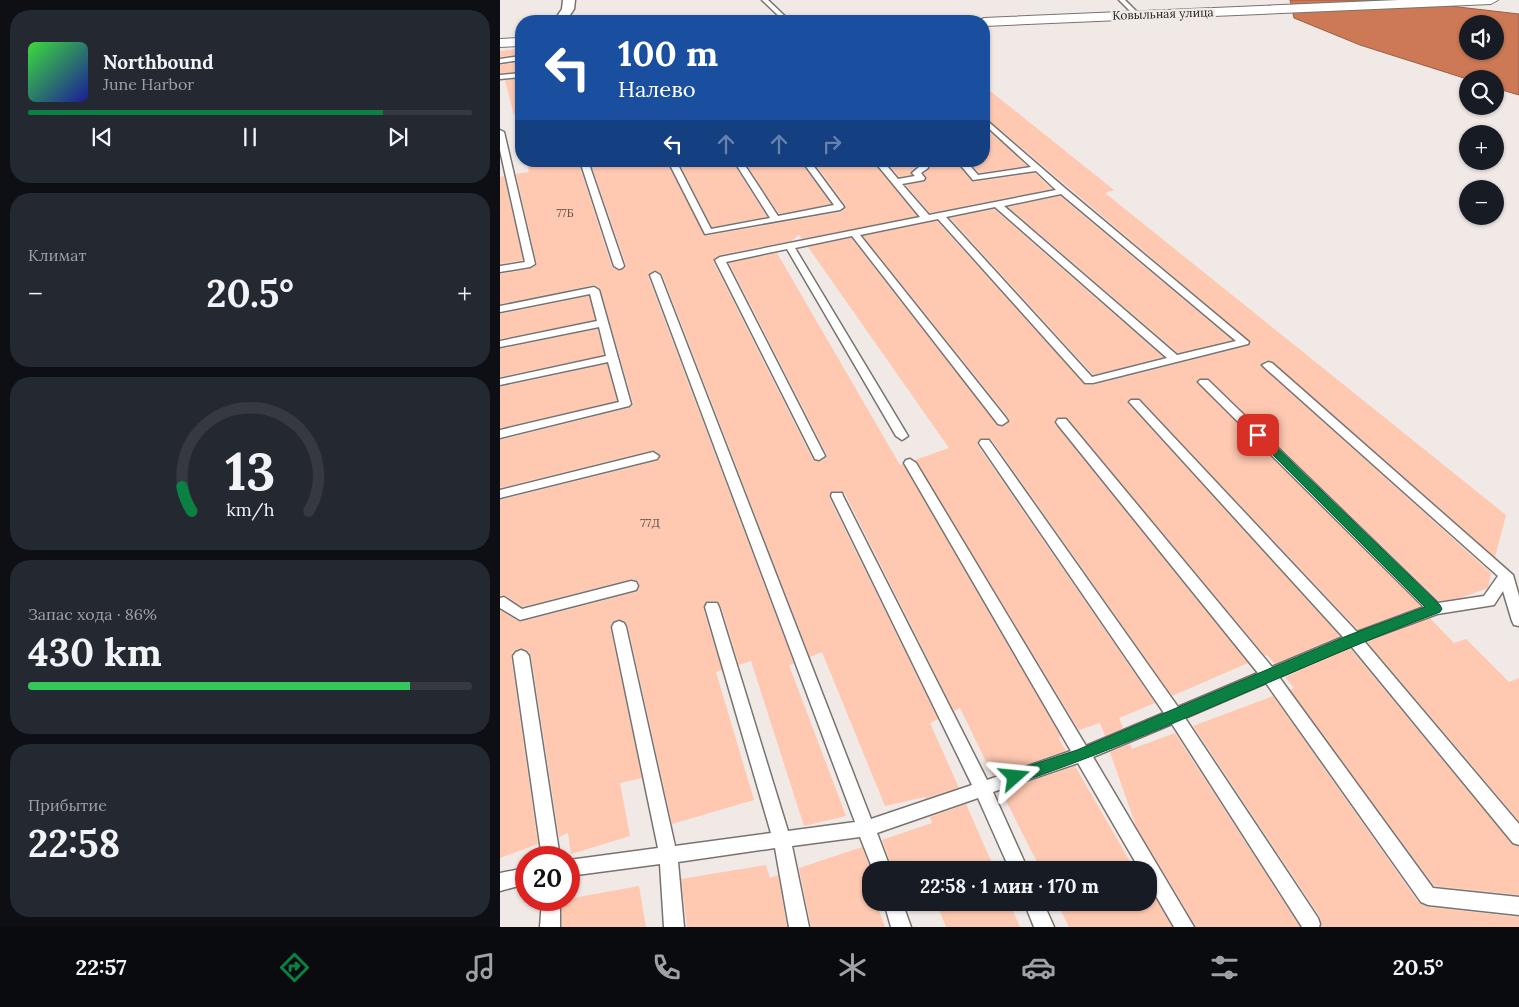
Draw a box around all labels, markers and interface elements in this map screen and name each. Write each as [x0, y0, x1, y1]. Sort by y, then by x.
street label: Ковыльная улица [1112, 4, 1214, 23]
map controls [1459, 15, 1504, 225]
button: sound [1459, 15, 1504, 60]
text: 100 m [618, 31, 718, 76]
icon: left [535, 35, 600, 100]
text: Northbound [103, 50, 214, 74]
button: search [1459, 70, 1504, 115]
text: June Harbor [103, 74, 194, 94]
text: Налево [618, 75, 696, 103]
icon: previous [88, 123, 116, 151]
icon: pause [236, 123, 264, 151]
icon: next [384, 123, 412, 151]
button: + [1459, 125, 1504, 170]
icon: left [659, 130, 687, 158]
icon: ahead [712, 130, 740, 158]
icon: ahead [765, 130, 793, 158]
icon: right [818, 130, 846, 158]
button: − [1459, 180, 1504, 225]
house number: 77Б [557, 206, 574, 220]
text: Климат [28, 245, 86, 265]
text: 20.5° [206, 269, 294, 317]
text: − [28, 276, 43, 312]
text: + [457, 276, 472, 312]
pin [1237, 414, 1279, 456]
icon: arrive [1244, 421, 1272, 449]
text: 13 [225, 438, 275, 504]
text: km/h [226, 498, 274, 521]
house number: 77Д [640, 515, 660, 530]
text: Запас хода · 86% [28, 604, 157, 624]
text: 430 km [28, 628, 162, 676]
position arrow [988, 750, 1040, 802]
text: Прибытие [28, 795, 107, 815]
text: 22:58 [28, 819, 120, 867]
speed limit sign: 20 [515, 846, 580, 911]
text: 22:58 · 1 мин · 170 m [920, 874, 1099, 898]
icon: directions [277, 950, 312, 985]
icon: music [463, 950, 498, 985]
icon: phone [649, 950, 684, 985]
icon: climate [835, 950, 870, 985]
icon: car [1021, 950, 1056, 985]
icon: filters [1207, 950, 1242, 985]
text: 22:57 [75, 953, 127, 981]
text: 20.5° [1393, 953, 1443, 981]

